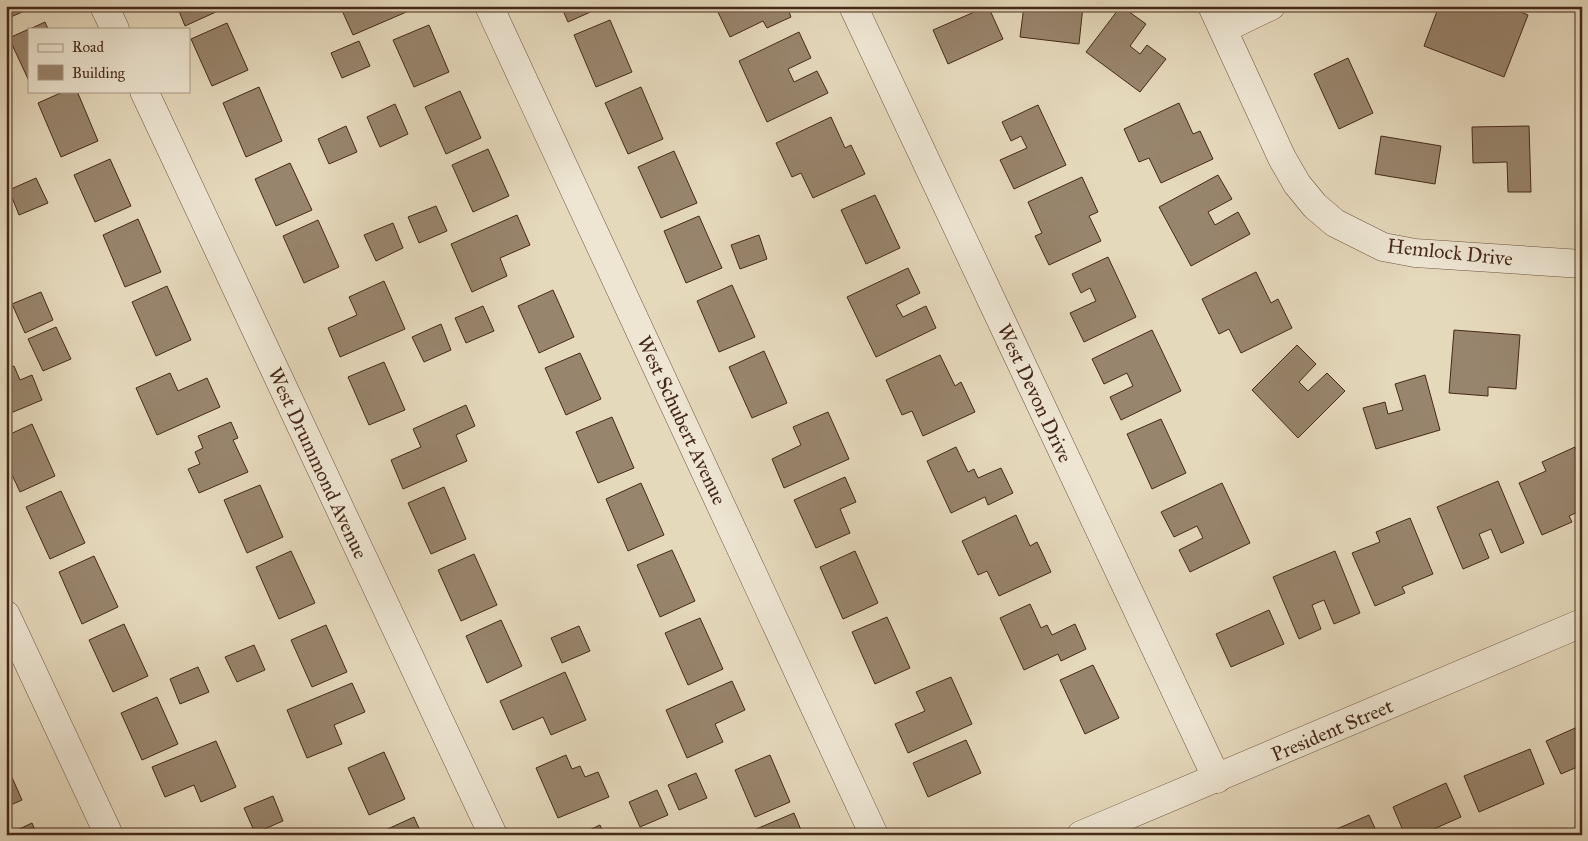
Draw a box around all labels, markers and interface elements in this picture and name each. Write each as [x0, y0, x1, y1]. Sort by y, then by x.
legend [28, 28, 190, 92]
text: Road [72, 38, 104, 56]
text: Building [72, 64, 126, 82]
street label: Hemlock Drive [1386, 233, 1514, 271]
street label: West Devon Drive [992, 320, 1078, 466]
street label: West Schubert Avenue [632, 332, 732, 508]
street label: West Drummond Avenue [263, 364, 373, 562]
street label: President Street [1268, 694, 1396, 766]

